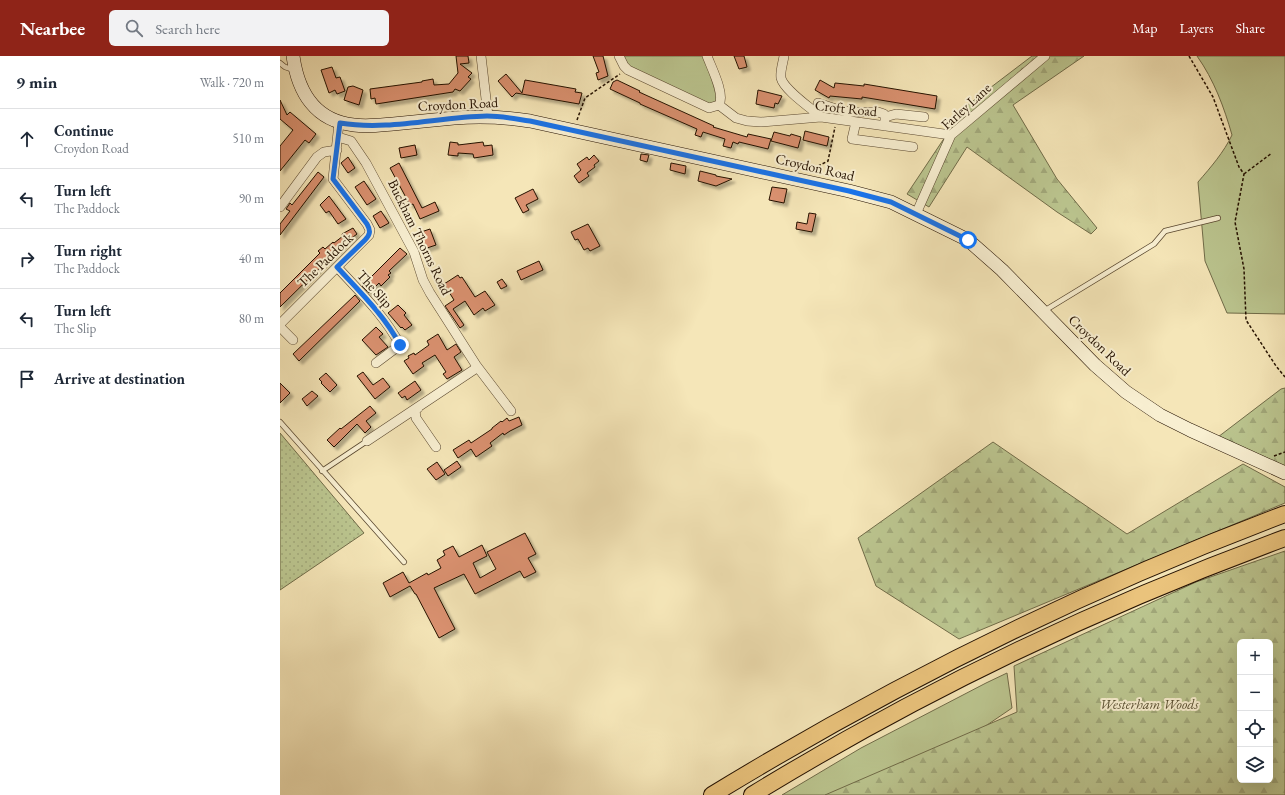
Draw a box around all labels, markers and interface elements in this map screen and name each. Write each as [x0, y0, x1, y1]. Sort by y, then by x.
search box [109, 10, 389, 46]
text: Nearbee [20, 16, 85, 41]
icon: search [123, 17, 145, 39]
text: Search here [155, 19, 220, 38]
text: Map [1132, 19, 1157, 37]
text: Layers [1179, 19, 1214, 37]
text: Share [1236, 19, 1265, 37]
text: 9 min [16, 71, 57, 93]
text: Walk · 720 m [200, 74, 264, 91]
street label: Farley Lane [937, 78, 995, 133]
street label: Croydon Road [417, 93, 500, 115]
street label: Croft Road [814, 96, 879, 120]
text: Continue [54, 121, 114, 140]
icon: ahead [16, 128, 38, 150]
text: 510 m [233, 130, 264, 147]
text: Croydon Road [54, 140, 129, 157]
street label: Croydon Road [774, 149, 857, 185]
street label: Buckham Thorns Road [384, 176, 456, 299]
text: Turn left [54, 181, 111, 200]
icon: left [16, 188, 38, 210]
text: 90 m [239, 190, 264, 207]
text: The Paddock [54, 200, 120, 217]
street label: The Paddock [293, 229, 357, 291]
route start [959, 231, 977, 249]
text: Turn right [54, 241, 122, 260]
icon: right [16, 248, 38, 270]
text: 40 m [239, 250, 264, 267]
text: The Paddock [54, 260, 120, 277]
street label: The Slip [353, 266, 397, 312]
text: Turn left [54, 301, 111, 320]
icon: left [16, 308, 38, 330]
text: 80 m [239, 310, 264, 327]
street label: Croydon Road [1065, 311, 1136, 380]
text: The Slip [54, 320, 96, 337]
route end [391, 336, 409, 354]
icon: arrive [16, 368, 38, 390]
text: Arrive at destination [54, 369, 185, 388]
map controls [1237, 639, 1273, 783]
button: + [1237, 639, 1273, 675]
button: − [1237, 675, 1273, 711]
park label: Westerham Woods [1100, 695, 1198, 713]
button: locate [1237, 711, 1273, 747]
button: layers [1237, 747, 1273, 783]

